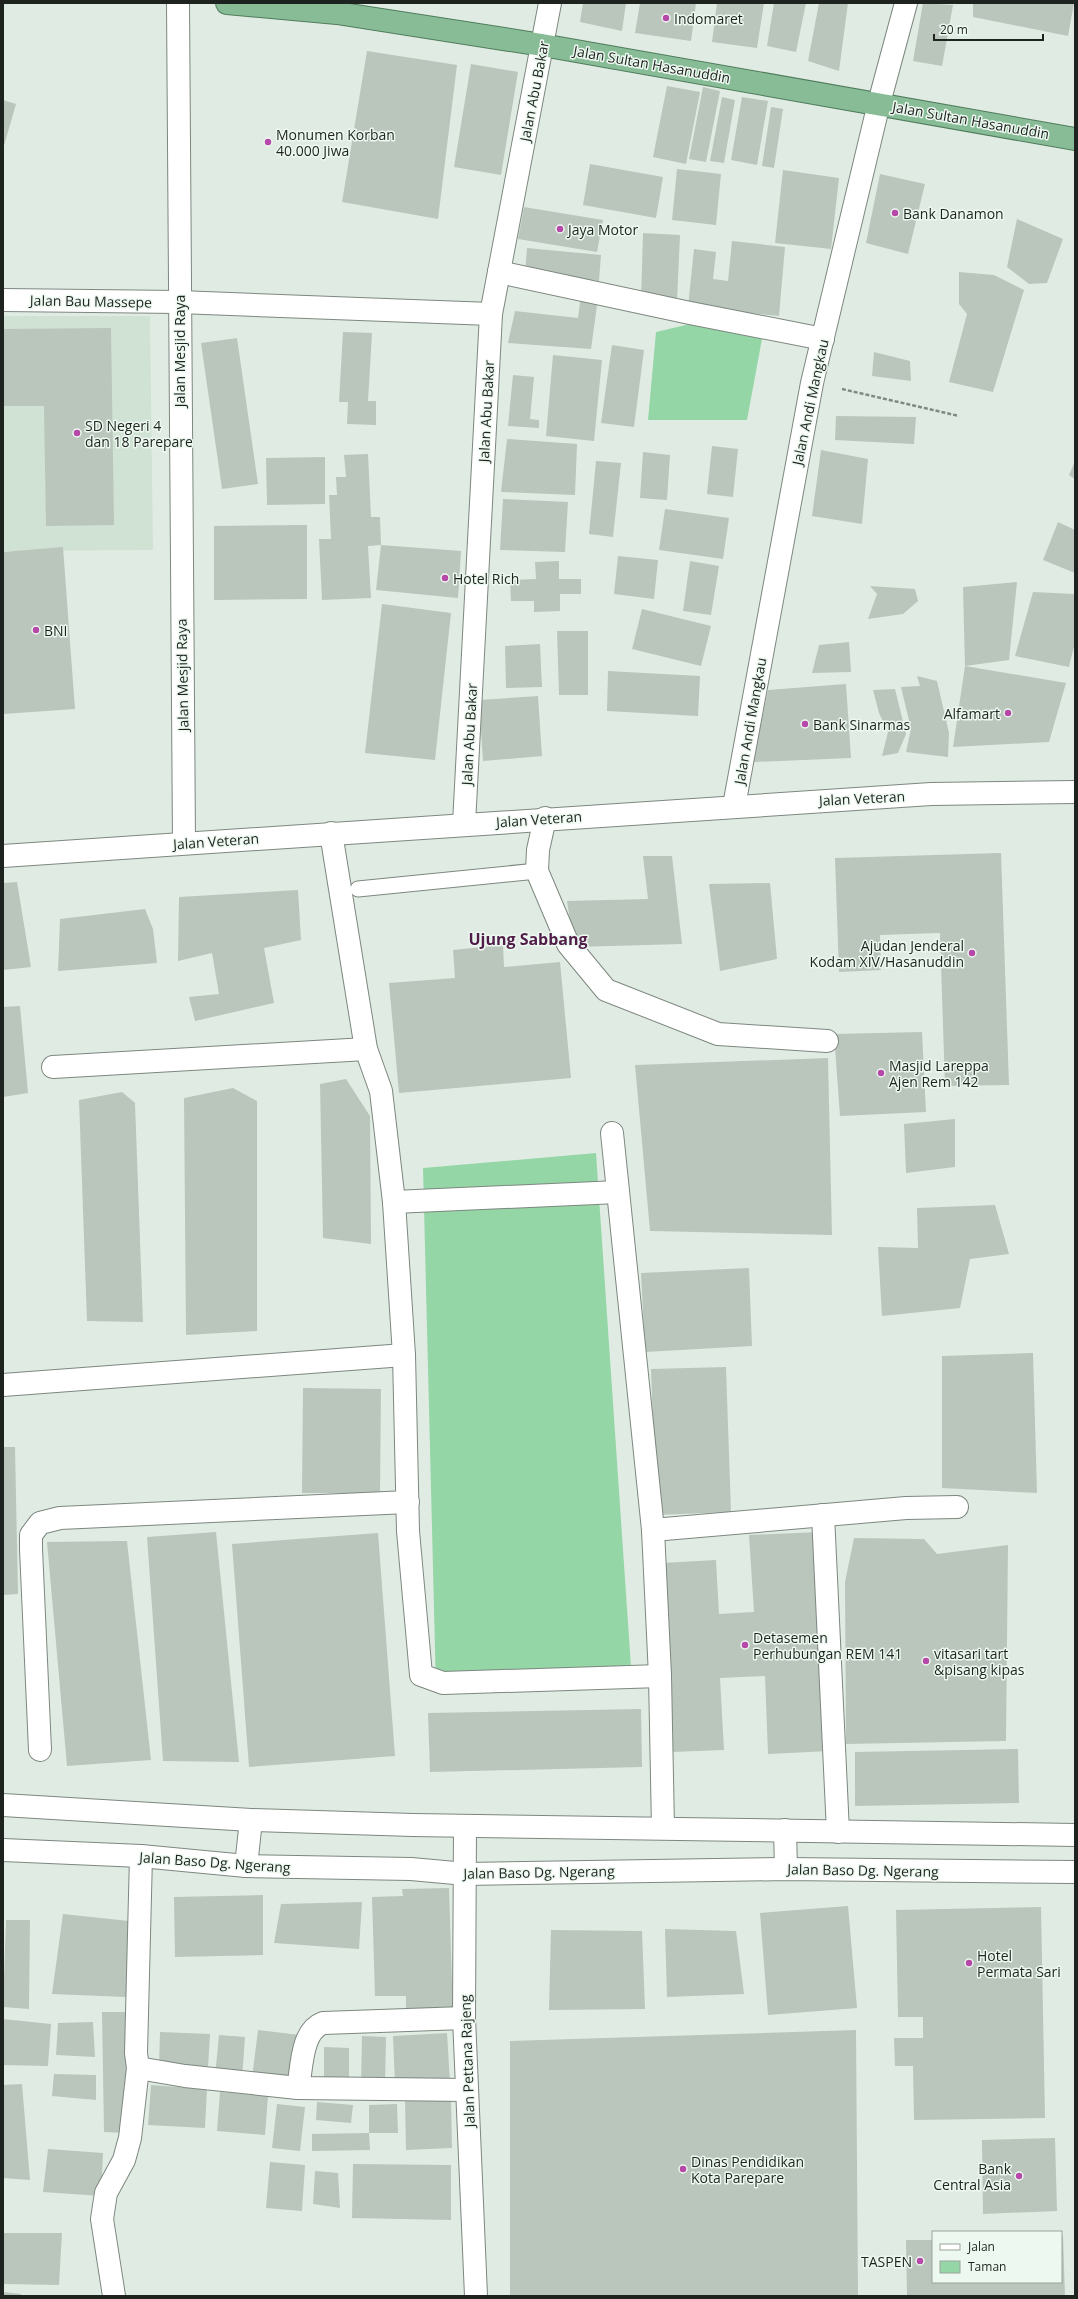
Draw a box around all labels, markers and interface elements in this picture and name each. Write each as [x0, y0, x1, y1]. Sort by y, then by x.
place label: Indomaret [674, 9, 743, 28]
marker: Indomaret [661, 13, 671, 23]
scale bar [934, 16, 1043, 42]
text: 20 m [940, 21, 968, 38]
street label: Jalan Abu Bakar [515, 39, 553, 145]
street label: Jalan Sultan Hasanuddin [570, 41, 732, 87]
street label: Jalan Sultan Hasanuddin [889, 97, 1051, 143]
place label: Monumen Korban 40.000 Jiwa [276, 125, 395, 160]
marker: Monumen Korban 40.000 Jiwa [263, 137, 273, 147]
place label: Bank Danamon [903, 204, 1004, 223]
marker: Bank Danamon [890, 208, 900, 218]
place label: Jaya Motor [566, 220, 638, 239]
marker: Jaya Motor [555, 224, 565, 234]
street label: Jalan Bau Massepe [28, 290, 152, 312]
street label: Jalan Mesjid Raya [170, 295, 189, 409]
street label: Jalan Andi Mangkau [787, 337, 833, 469]
street label: Jalan Abu Bakar [474, 359, 498, 465]
place label: SD Negeri 4 dan 18 Parepare [85, 416, 193, 451]
marker: SD Negeri 4 dan 18 Parepare [72, 428, 82, 438]
place label: Hotel Rich [453, 569, 519, 588]
marker: Hotel Rich [440, 573, 450, 583]
street label: Jalan Mesjid Raya [172, 618, 193, 734]
place label: BNI [44, 621, 68, 640]
marker: BNI [31, 625, 41, 635]
street label: Jalan Andi Mangkau [729, 656, 771, 788]
street label: Jalan Abu Bakar [457, 682, 481, 788]
place label: Alfamart [944, 704, 1000, 723]
marker: Alfamart [1003, 708, 1013, 718]
place label: Bank Sinarmas [813, 715, 910, 734]
marker: Bank Sinarmas [800, 719, 810, 729]
street label: Jalan Veteran [816, 786, 906, 810]
street label: Jalan Veteran [493, 807, 583, 832]
street label: Jalan Veteran [170, 829, 260, 854]
district label: Ujung Sabbang [468, 928, 588, 950]
place label: Ajudan Jenderal Kodam XIV/Hasanuddin [810, 936, 964, 971]
marker: Ajudan Jenderal Kodam XIV/Hasanuddin [967, 948, 977, 958]
place label: Masjid Lareppa Ajen Rem 142 [889, 1056, 989, 1091]
marker: Masjid Lareppa Ajen Rem 142 [876, 1068, 886, 1078]
place label: Detasemen Perhubungan REM 141 [753, 1628, 902, 1663]
marker: Detasemen Perhubungan REM 141 [740, 1640, 750, 1650]
place label: vitasari tart &pisang kipas [934, 1644, 1025, 1679]
marker: vitasari tart &pisang kipas [921, 1656, 931, 1666]
street label: Jalan Baso Dg. Ngerang [137, 1847, 292, 1877]
street label: Jalan Baso Dg. Ngerang [785, 1859, 939, 1881]
street label: Jalan Baso Dg. Ngerang [461, 1861, 615, 1883]
place label: Hotel Permata Sari [977, 1946, 1061, 1981]
marker: Hotel Permata Sari [964, 1958, 974, 1968]
street label: Jalan Pettana Rajeng [455, 1994, 479, 2130]
place label: Dinas Pendidikan Kota Parepare [691, 2152, 804, 2187]
place label: Bank Central Asia [933, 2159, 1012, 2194]
marker: Dinas Pendidikan Kota Parepare [678, 2164, 688, 2174]
marker: Bank Central Asia [1014, 2171, 1024, 2181]
legend [932, 2231, 1062, 2283]
text: Jalan [967, 2238, 995, 2255]
place label: TASPEN [861, 2252, 912, 2271]
marker: TASPEN [915, 2256, 925, 2266]
text: Taman [968, 2258, 1006, 2275]

